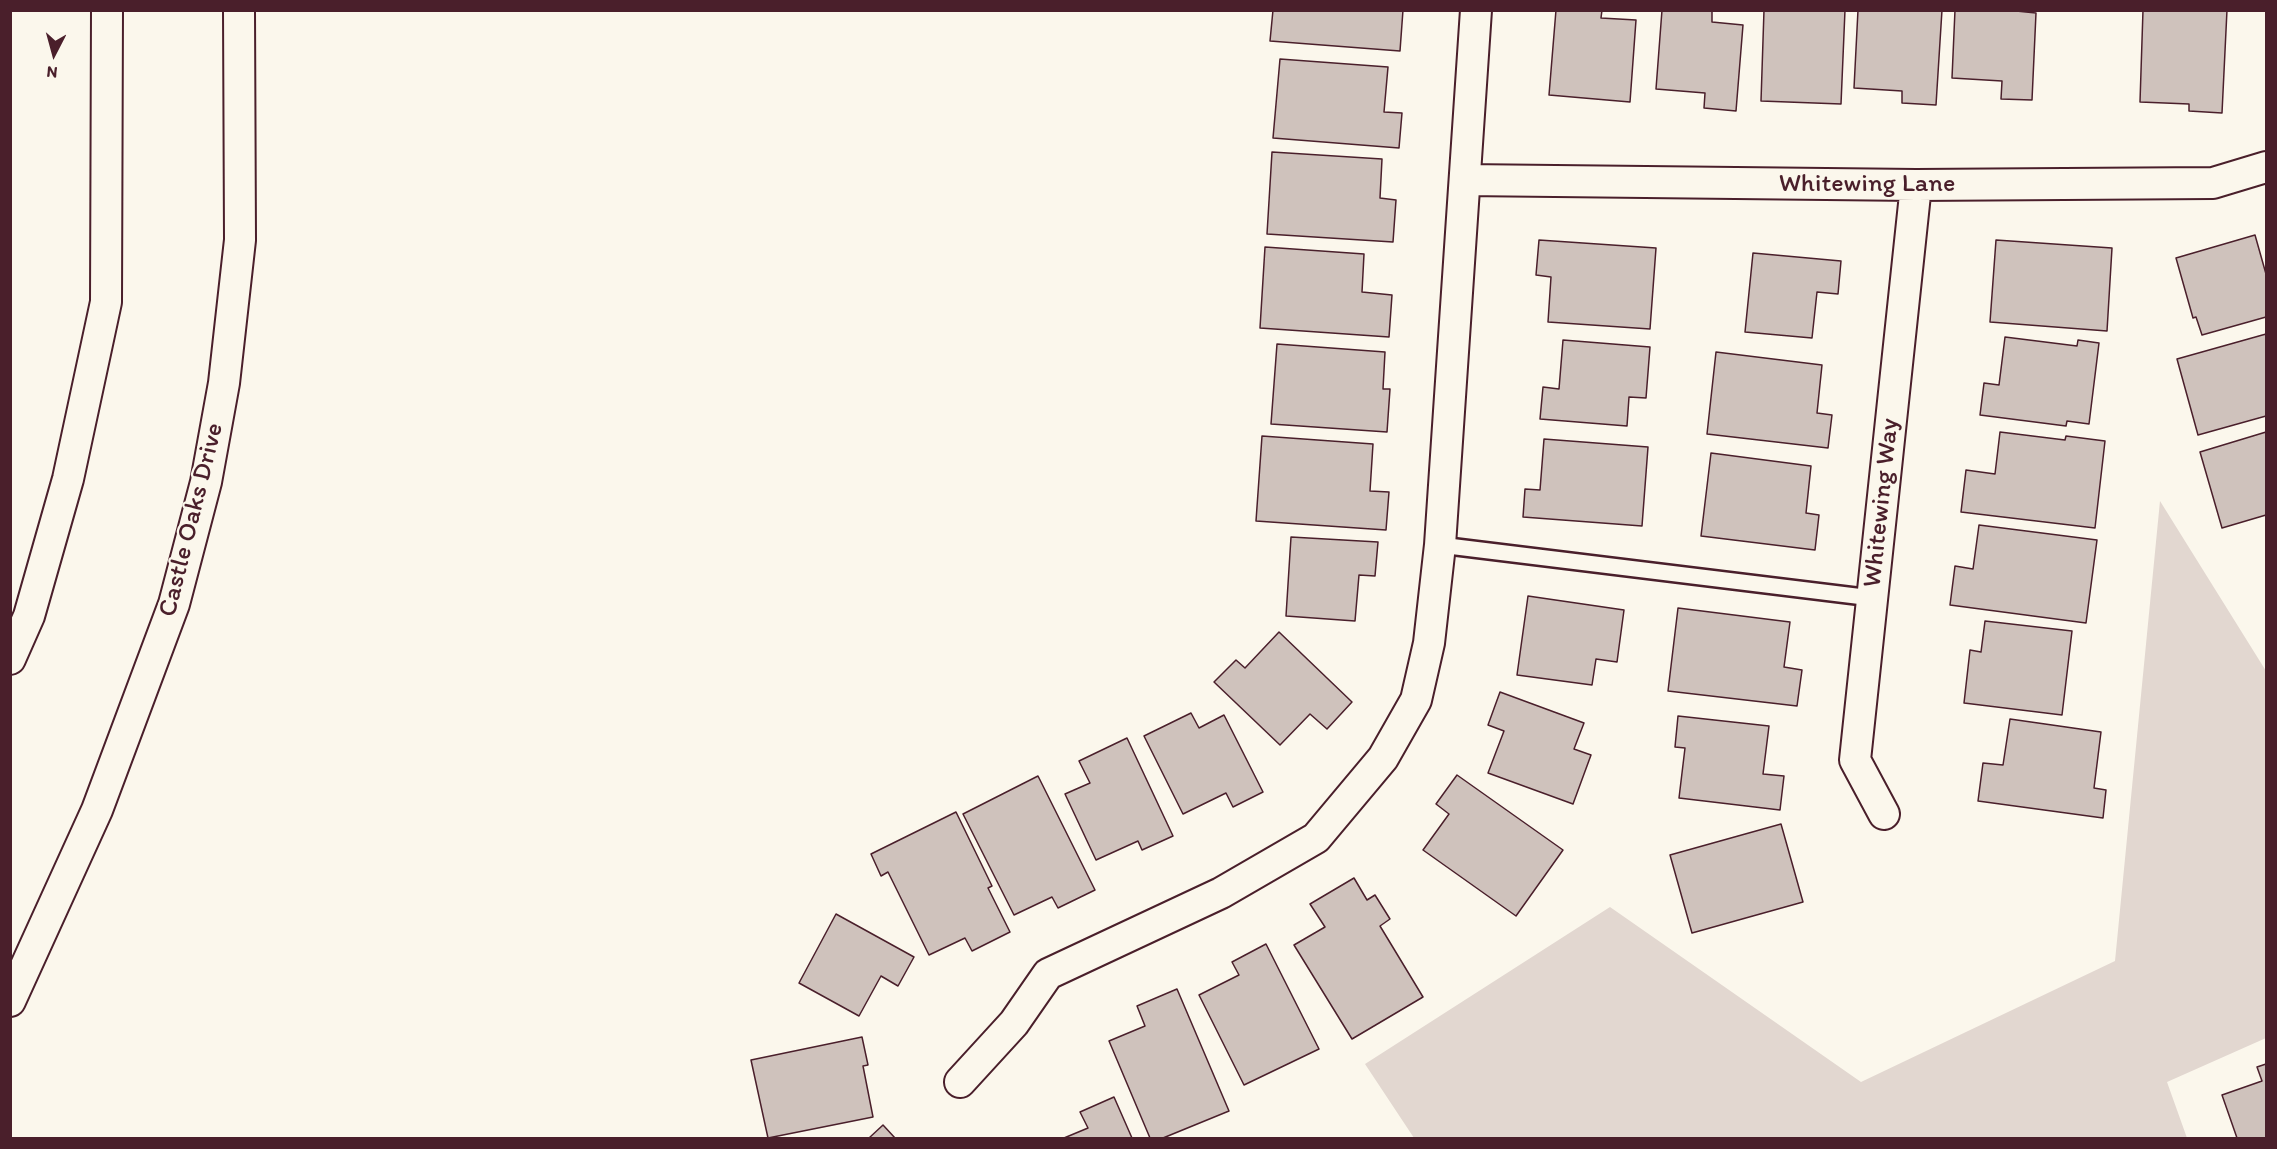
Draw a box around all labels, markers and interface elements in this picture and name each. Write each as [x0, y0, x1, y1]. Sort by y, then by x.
north arrow [24, 24, 84, 84]
text: N [46, 62, 58, 82]
street label: Whitewing Lane [1779, 168, 1955, 200]
street label: Whitewing Way [1858, 417, 1906, 589]
street label: Castle Oaks Drive [153, 420, 231, 620]

